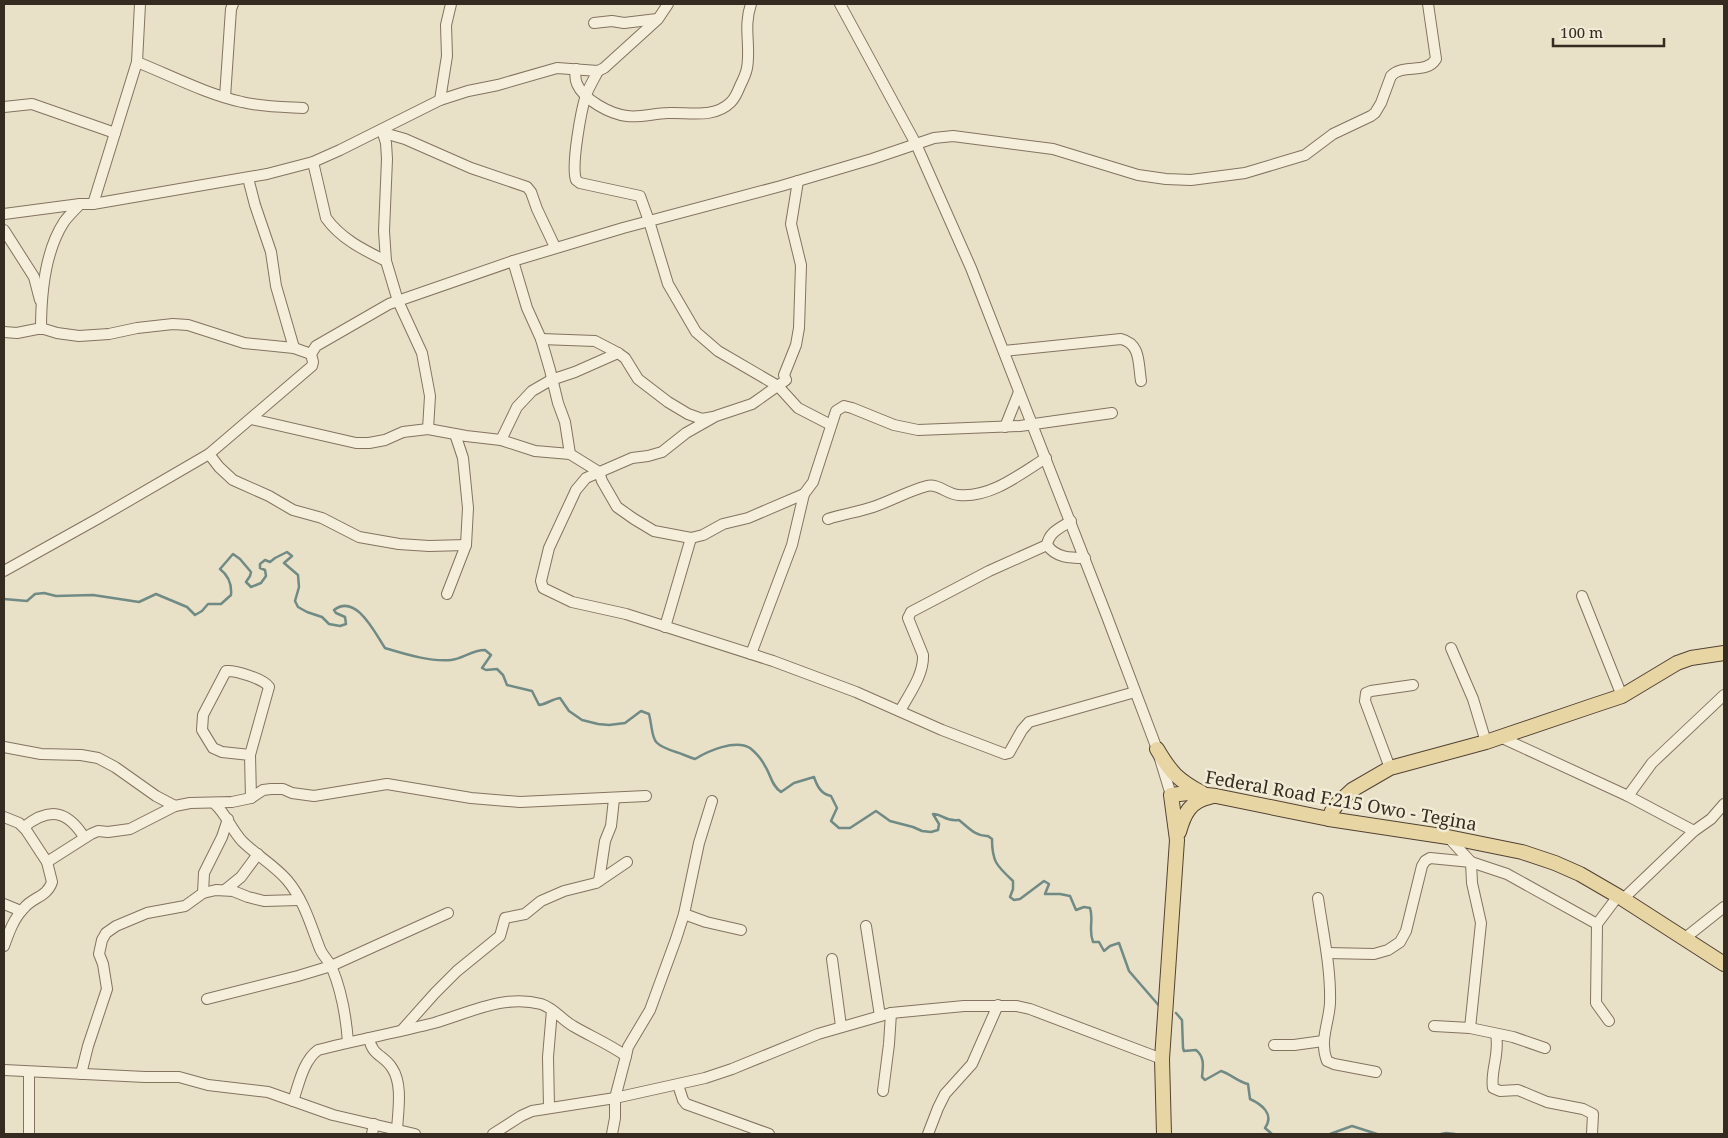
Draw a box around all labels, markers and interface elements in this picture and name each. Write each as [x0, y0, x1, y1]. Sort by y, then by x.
scale bar [1553, 15, 1664, 47]
text: 100 m [1560, 22, 1603, 42]
street label: Federal Road F.215 Owo - Tegina [1203, 764, 1479, 836]

